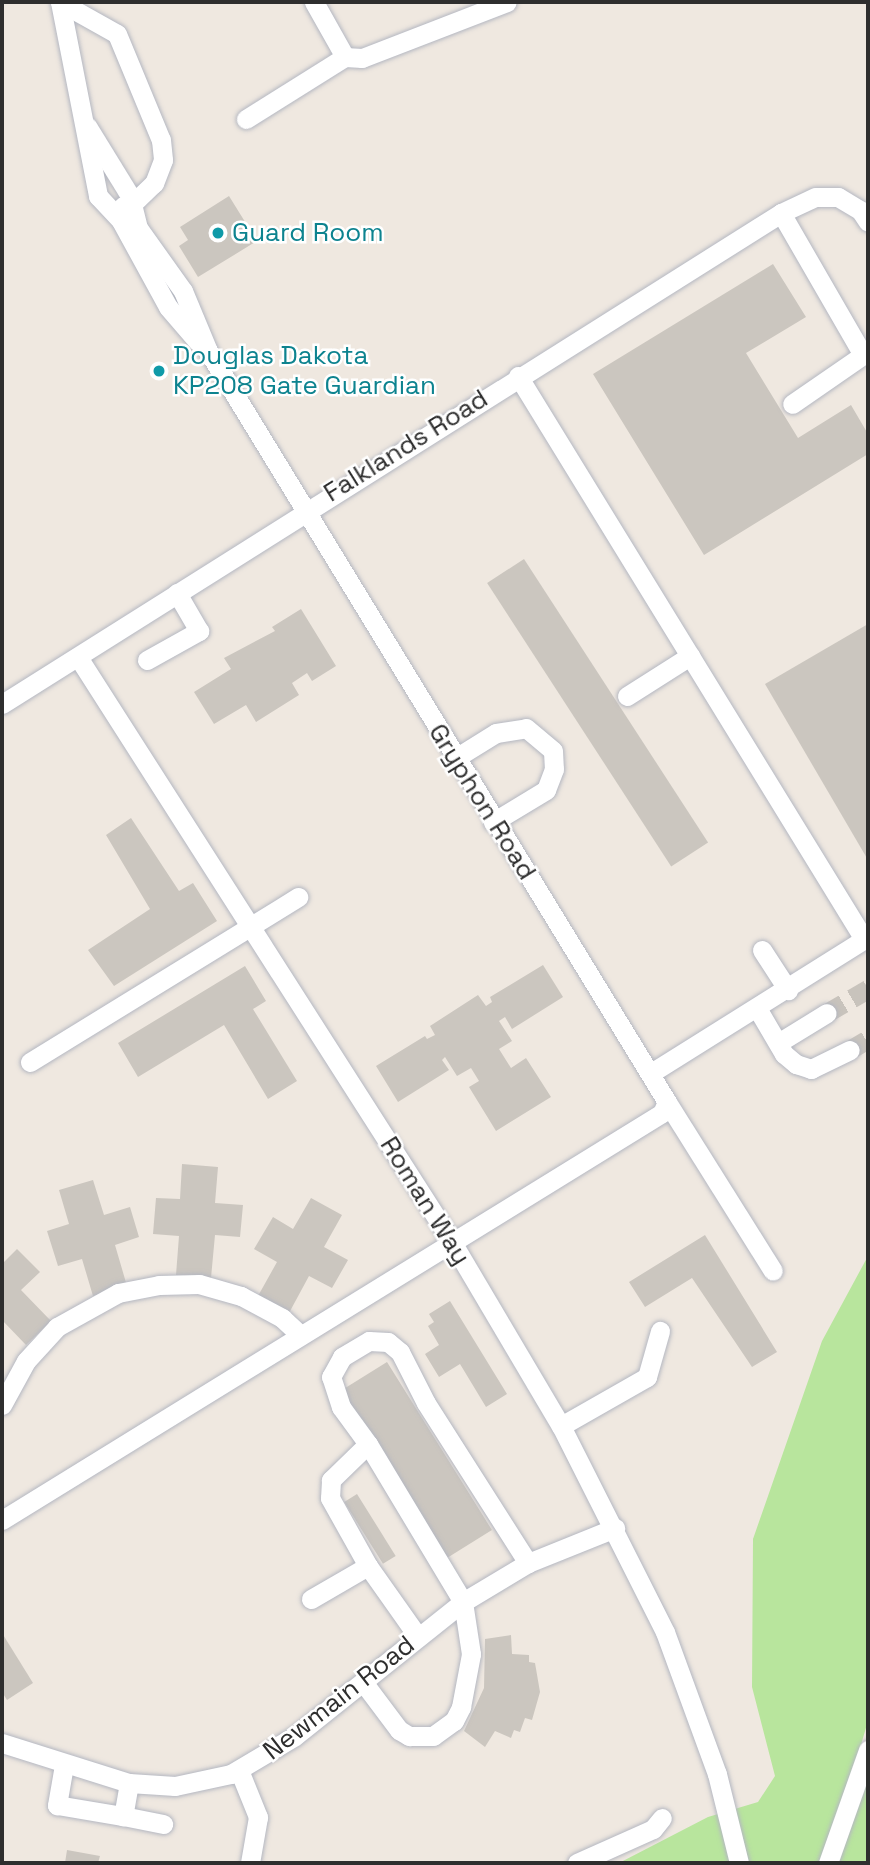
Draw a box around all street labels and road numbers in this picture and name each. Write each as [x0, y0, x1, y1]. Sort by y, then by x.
street label: Falklands Road [318, 383, 494, 509]
street label: Gryphon Road [422, 718, 542, 886]
street label: Roman Way [373, 1131, 477, 1271]
street label: Newmain Road [257, 1629, 421, 1767]

